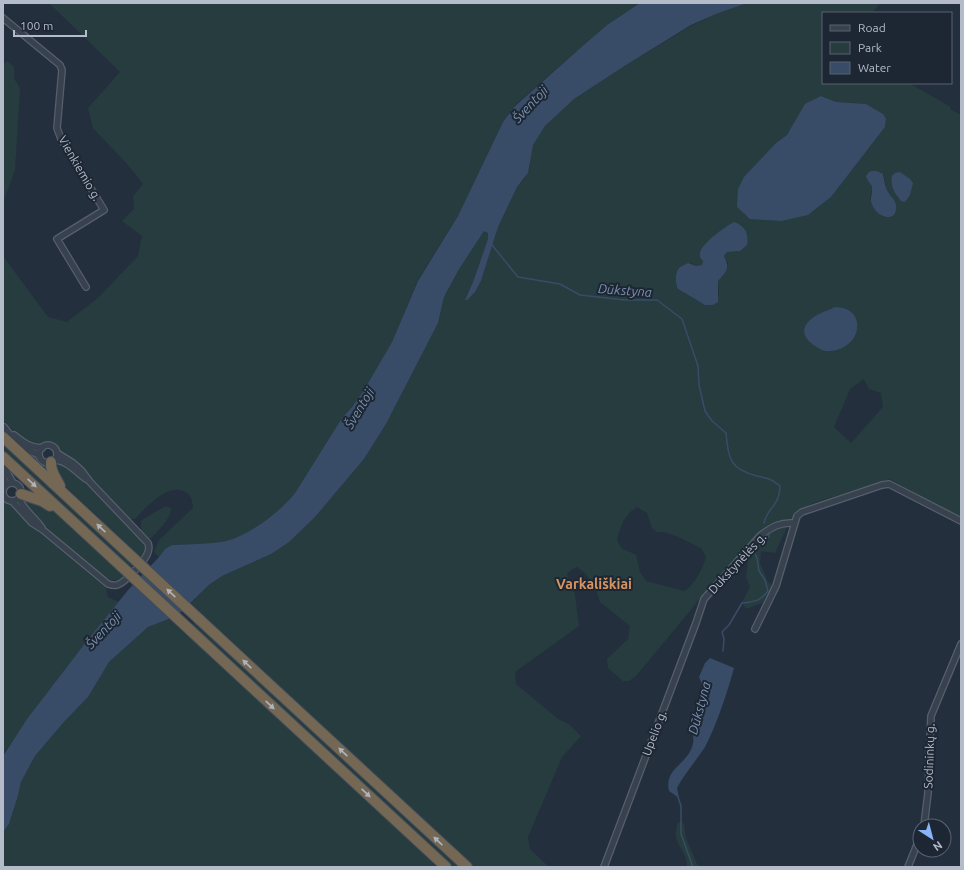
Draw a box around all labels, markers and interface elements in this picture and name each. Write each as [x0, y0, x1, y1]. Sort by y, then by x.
scale bar [14, 12, 86, 38]
legend [822, 12, 952, 84]
text: 100 m [20, 19, 53, 32]
text: Road [858, 21, 886, 34]
text: Park [858, 41, 882, 54]
text: Water [858, 61, 891, 74]
water label: Šventoji [509, 82, 551, 126]
street label: Vienkiemio g. [56, 133, 104, 203]
water label: Dūkstyna [598, 281, 652, 299]
water label: Šventoji [341, 385, 377, 432]
one-way arrow [27, 478, 36, 487]
one-way arrow [96, 524, 106, 533]
street label: Dukstynėlės g. [706, 530, 768, 596]
district label: Varkališkiai [556, 576, 632, 592]
one-way arrow [166, 589, 176, 598]
water label: Šventoji [82, 608, 124, 652]
one-way arrow [242, 659, 252, 669]
water label: Dūkstyna [685, 680, 713, 736]
one-way arrow [265, 700, 275, 709]
street label: Upelio g. [639, 708, 669, 758]
street label: Sodininkų g. [921, 723, 937, 789]
one-way arrow [338, 747, 348, 757]
one-way arrow [361, 788, 371, 798]
north arrow [912, 818, 952, 858]
one-way arrow [433, 836, 443, 845]
text: N [931, 839, 945, 853]

